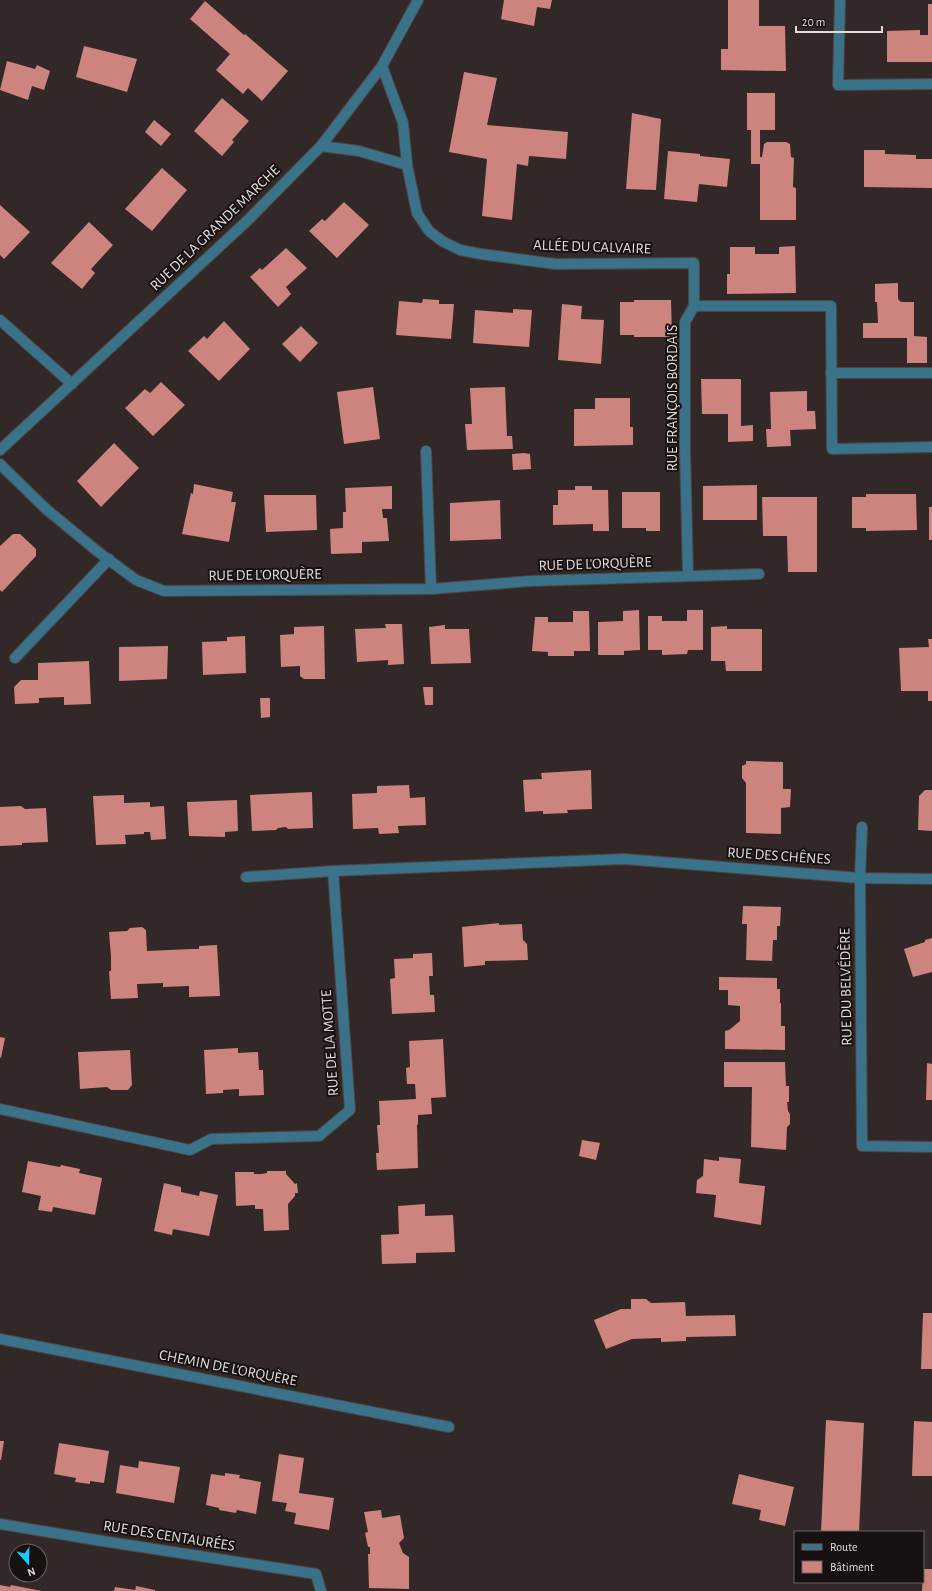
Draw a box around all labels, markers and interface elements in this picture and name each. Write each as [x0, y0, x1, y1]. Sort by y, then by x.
scale bar [796, 8, 882, 34]
text: 20 m [802, 16, 825, 28]
street label: RUE DE LA GRANDE MARCHE [147, 162, 283, 294]
street label: ALLÉE DU CALVAIRE [533, 235, 651, 257]
street label: RUE FRANÇOIS BORDAIS [665, 325, 680, 471]
street label: RUE DE L'ORQUÈRE [538, 553, 652, 573]
street label: RUE DE L'ORQUÈRE [208, 565, 322, 583]
street label: RUE DES CHÊNES [727, 844, 831, 867]
street label: RUE DU BELVÉDÈRE [835, 928, 855, 1046]
street label: RUE DE LA MOTTE [319, 989, 341, 1097]
street label: CHEMIN DE L'ORQUÈRE [158, 1345, 298, 1389]
street label: RUE DES CENTAURÉES [102, 1516, 236, 1554]
legend [794, 1531, 924, 1583]
text: Route [830, 1541, 857, 1553]
north arrow [8, 1543, 48, 1583]
text: Bâtiment [830, 1561, 874, 1573]
text: N [26, 1565, 37, 1578]

